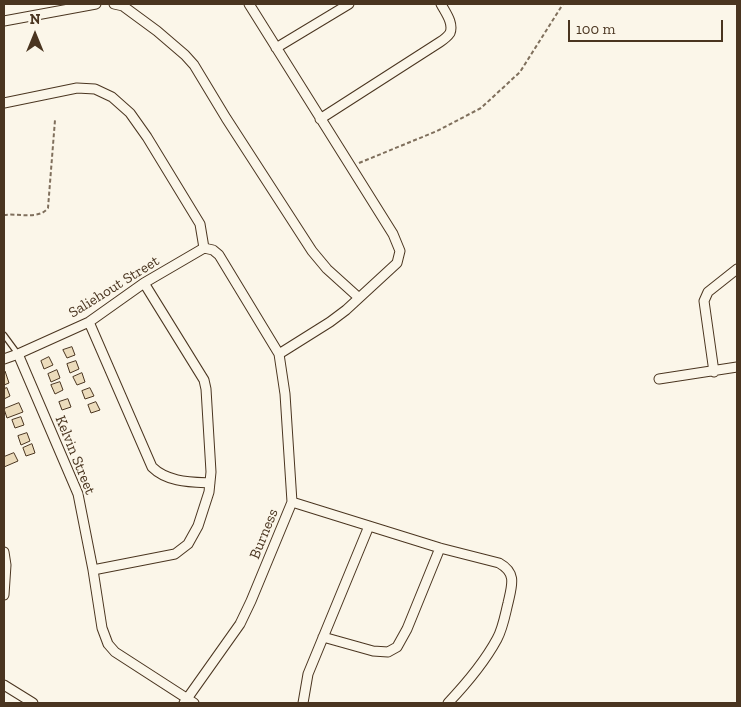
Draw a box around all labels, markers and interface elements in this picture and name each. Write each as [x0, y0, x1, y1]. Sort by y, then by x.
north arrow [10, 10, 60, 60]
scale bar [571, 10, 726, 42]
text: N [30, 11, 40, 28]
text: 100 m [576, 20, 615, 38]
street label: Saliehout Street [65, 252, 163, 322]
street label: Kelvin Street [51, 413, 99, 497]
street label: Burness [246, 506, 282, 562]

